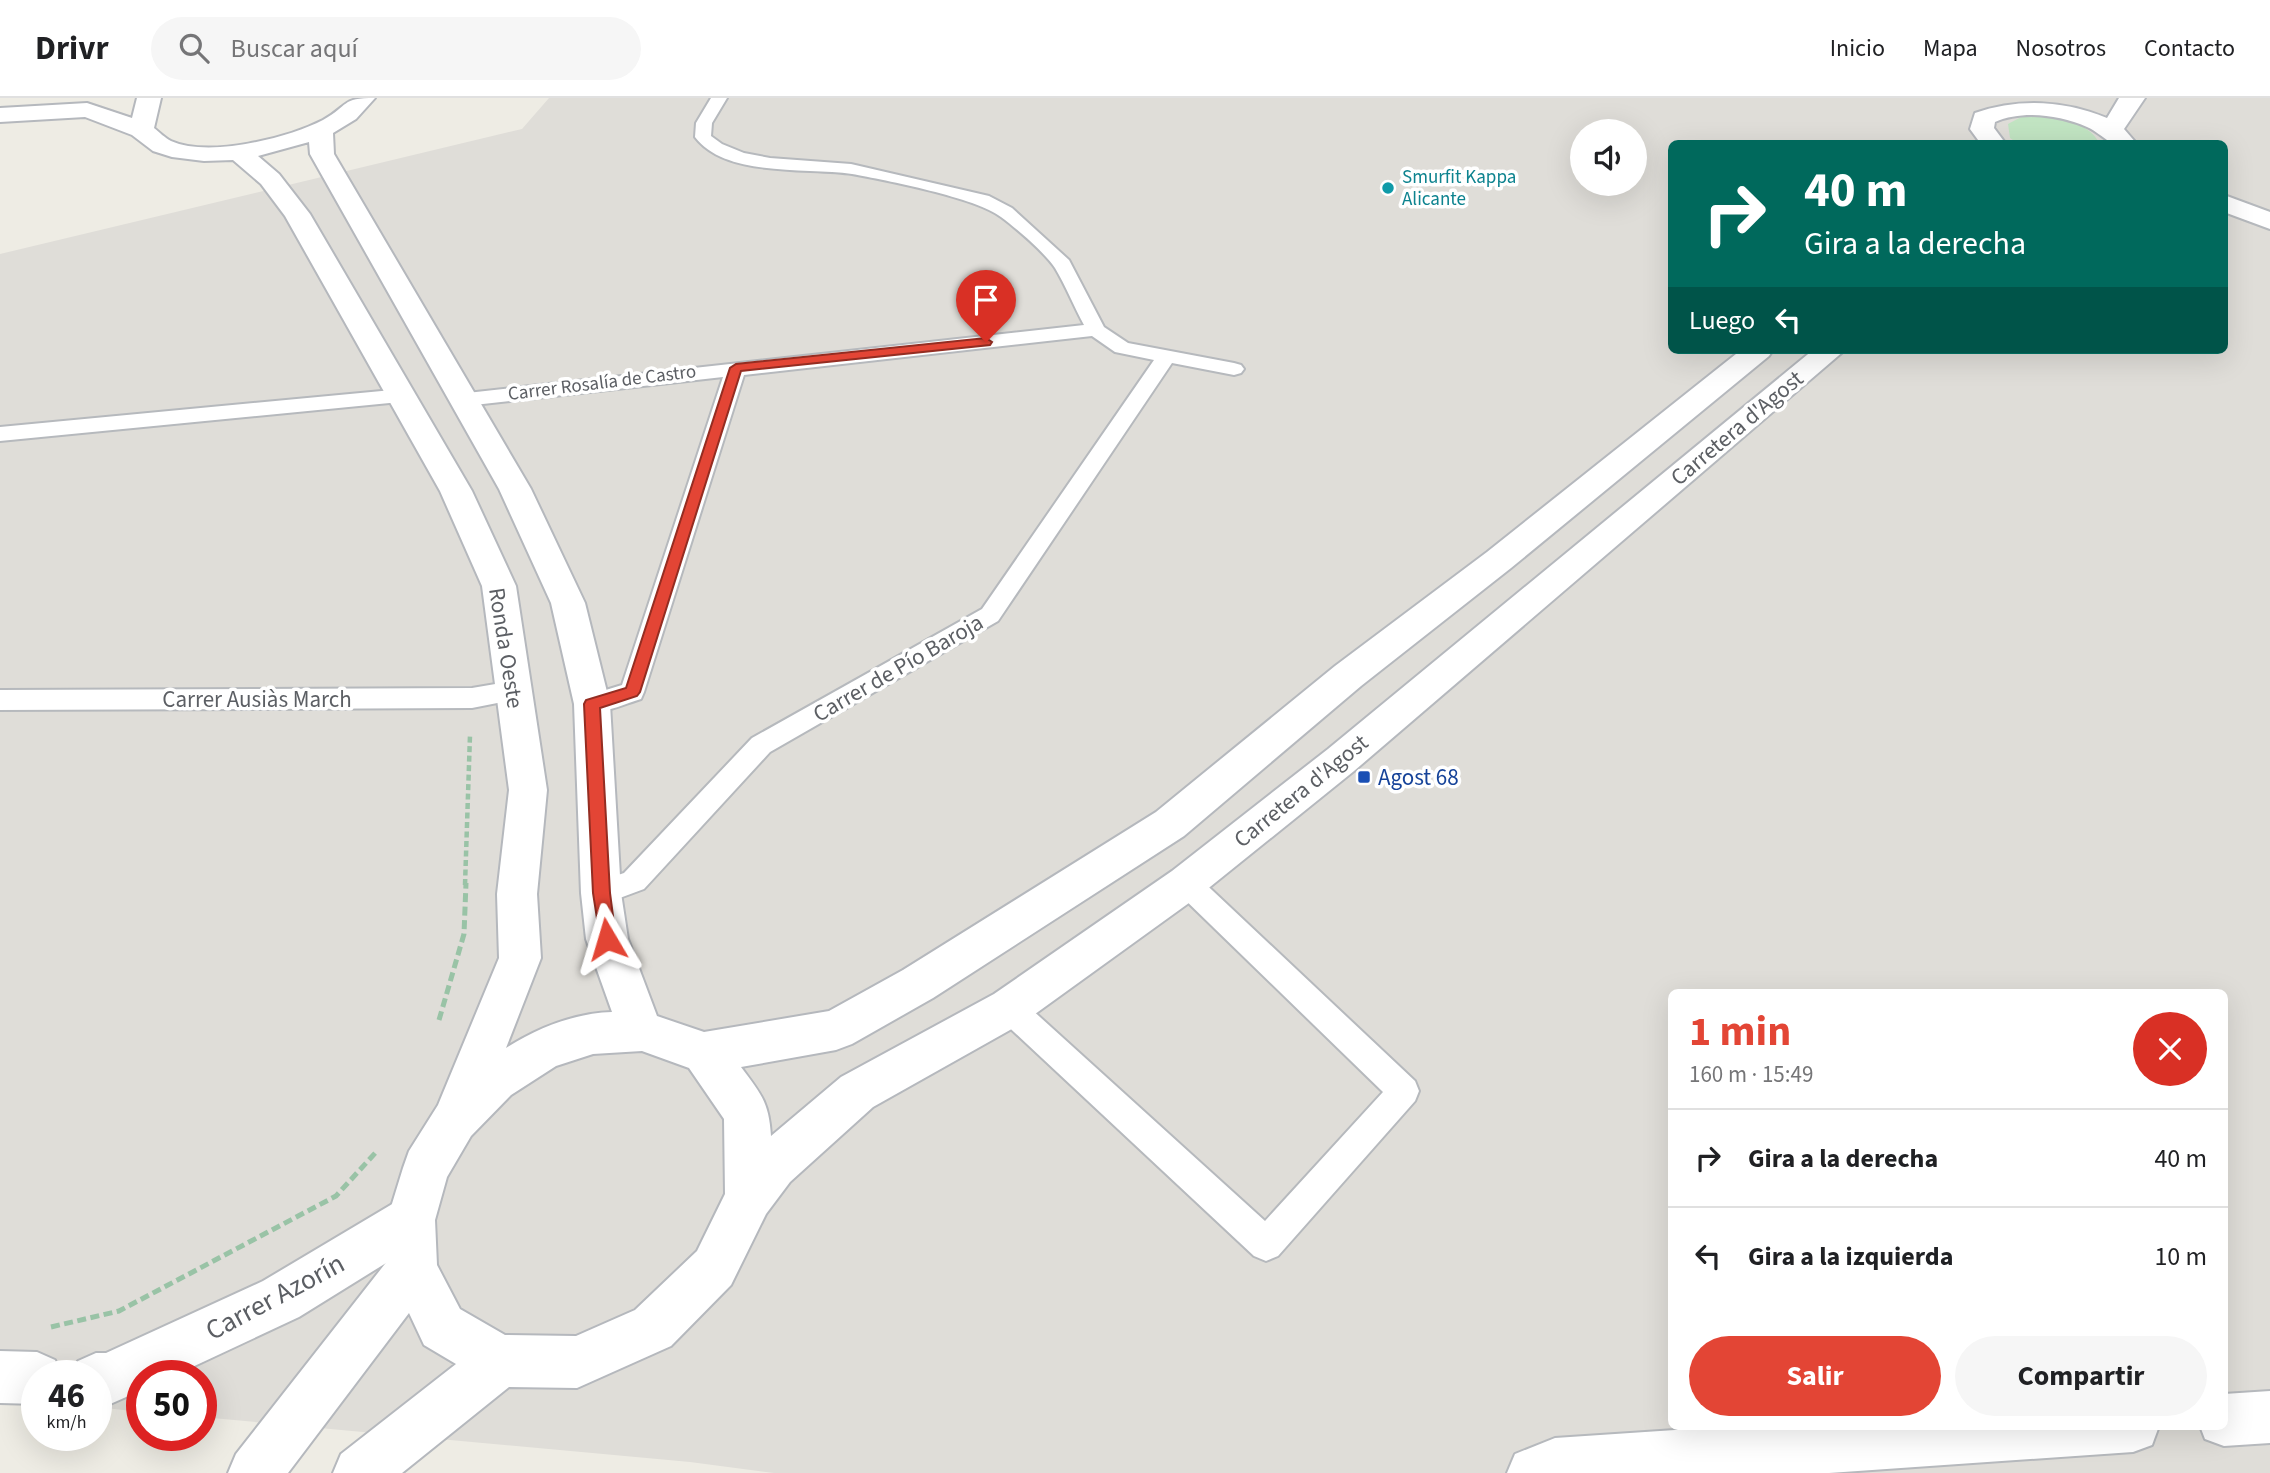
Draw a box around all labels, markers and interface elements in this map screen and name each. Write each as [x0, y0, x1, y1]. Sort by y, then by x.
search box [151, 17, 641, 80]
text: Drivr [35, 25, 109, 72]
icon: search [175, 29, 213, 67]
text: Buscar aquí [231, 30, 358, 67]
text: Inicio [1830, 31, 1885, 66]
text: Mapa [1923, 31, 1978, 66]
text: Nosotros [2016, 31, 2106, 66]
text: Contacto [2144, 31, 2235, 66]
map controls [1570, 119, 1647, 196]
button: sound [1570, 119, 1647, 196]
text: 40 m [1804, 156, 1908, 226]
place label: Smurfit Kappa Alicante [1402, 164, 1516, 213]
icon: right [1689, 168, 1780, 259]
marker: Smurfit Kappa Alicante [1380, 180, 1396, 196]
text: Gira a la derecha [1804, 221, 2026, 267]
pin [956, 270, 1016, 342]
icon: arrive [967, 281, 1005, 319]
icon: left [1769, 301, 1807, 339]
text: Luego [1689, 302, 1755, 339]
street label: Carrer Rosalía de Castro [506, 358, 698, 408]
street label: Carretera d'Agost [1663, 362, 1811, 494]
street label: Ronda Oeste [480, 585, 532, 711]
street label: Carrer de Pío Baroja [807, 606, 989, 730]
street label: Carrer Ausiàs March [162, 683, 352, 716]
street label: Carretera d'Agost [1227, 726, 1375, 856]
place label: Agost 68 [1378, 761, 1459, 794]
marker: Agost 68 [1356, 769, 1372, 785]
position arrow [570, 902, 644, 976]
text: 1 min [1689, 1002, 1791, 1062]
button: close [2133, 1012, 2207, 1086]
text: 160 m · 15:49 [1689, 1058, 1813, 1091]
icon: right [1689, 1139, 1727, 1177]
text: Gira a la derecha [1748, 1140, 1938, 1177]
text: 40 m [2154, 1140, 2207, 1177]
icon: left [1689, 1237, 1727, 1275]
text: Gira a la izquierda [1748, 1238, 1953, 1275]
text: 10 m [2154, 1238, 2207, 1275]
street label: Carrer Azorín [198, 1244, 352, 1350]
button: Salir [1689, 1336, 1941, 1416]
button: Compartir [1955, 1336, 2207, 1416]
speed limit sign: 50 [126, 1360, 217, 1451]
text: 46 [48, 1371, 85, 1421]
text: km/h [47, 1410, 86, 1435]

